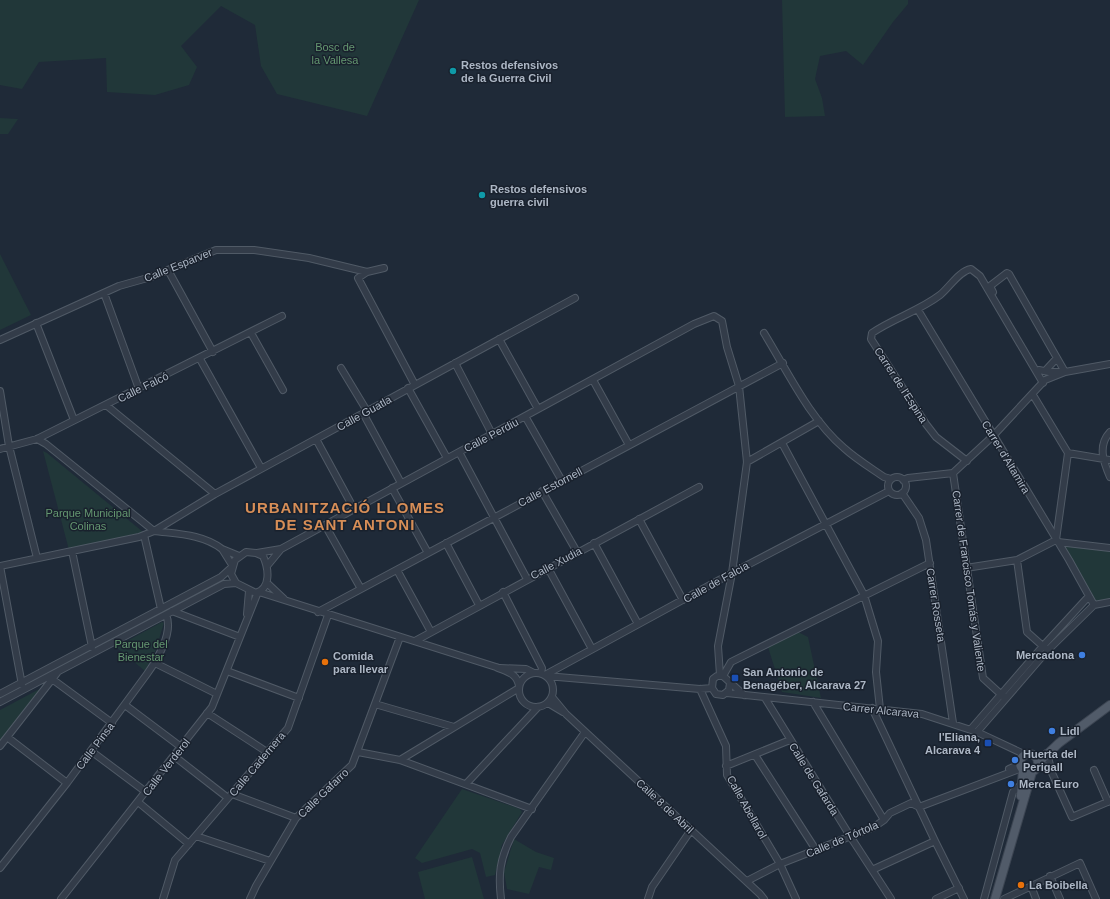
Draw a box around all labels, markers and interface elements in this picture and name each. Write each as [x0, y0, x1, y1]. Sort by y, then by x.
park label: Bosc de la Vallesa [312, 41, 359, 66]
place label: Restos defensivos de la Guerra Civil [461, 59, 558, 84]
marker: Restos defensivos de la Guerra Civil [448, 66, 458, 76]
place label: Restos defensivos guerra civil [490, 183, 587, 208]
marker: Restos defensivos guerra civil [477, 190, 487, 200]
street label: Calle Esparver [142, 246, 214, 284]
street label: Carrer de l'Espina [872, 345, 930, 426]
street label: Calle Falcó [116, 370, 170, 404]
street label: Calle Guatla [335, 393, 394, 433]
street label: Calle Perdiu [462, 416, 520, 454]
street label: Carrer d'Altamira [980, 418, 1033, 496]
street label: Calle Estornell [516, 465, 584, 509]
street label: Carrer de Francisco Tomás y Valiente [950, 490, 988, 672]
district label: URBANITZACIÓ LLOMES DE SANT ANTONI [245, 499, 445, 533]
park label: Parque Municipal Colinas [46, 507, 131, 532]
street label: Calle Xudia [528, 544, 584, 582]
street label: Calle de Falcia [681, 559, 751, 605]
street label: Carrer Rosseta [924, 567, 948, 644]
park label: Parque del Bienestar [114, 638, 168, 663]
place label: Mercadona [1016, 649, 1075, 661]
place label: Comida para llevar [333, 650, 389, 675]
marker: Mercadona [1077, 650, 1087, 660]
marker: Comida para llevar [320, 657, 330, 667]
place label: San Antonio de Benagéber, Alcarava 27 [743, 666, 866, 691]
marker: San Antonio de Benagéber, Alcarava 27 [730, 673, 740, 683]
street label: Carrer Alcarava [842, 700, 920, 720]
street label: Calle Pinsa [73, 719, 117, 772]
place label: Lidl [1060, 725, 1080, 737]
marker: Lidl [1047, 726, 1057, 736]
street label: Calle Cadernera [227, 729, 288, 799]
place label: l'Eliana, Alcarava 4 [925, 731, 981, 756]
street label: Calle Verderol [140, 736, 192, 798]
marker: l'Eliana, Alcarava 4 [983, 738, 993, 748]
street label: Calle de Gafarda [787, 741, 842, 818]
place label: Huerta del Perigall [1023, 748, 1077, 773]
marker: Huerta del Perigall [1010, 755, 1020, 765]
street label: Calle Gafarro [295, 766, 351, 820]
street label: Calle Abellarol [725, 773, 769, 841]
street label: Calle 8 de Abril [634, 776, 696, 836]
place label: Merca Euro [1019, 778, 1079, 790]
marker: Merca Euro [1006, 779, 1016, 789]
street label: Calle de Tórtola [804, 818, 881, 860]
place label: La Boibella [1029, 879, 1089, 891]
marker: La Boibella [1016, 880, 1026, 890]

